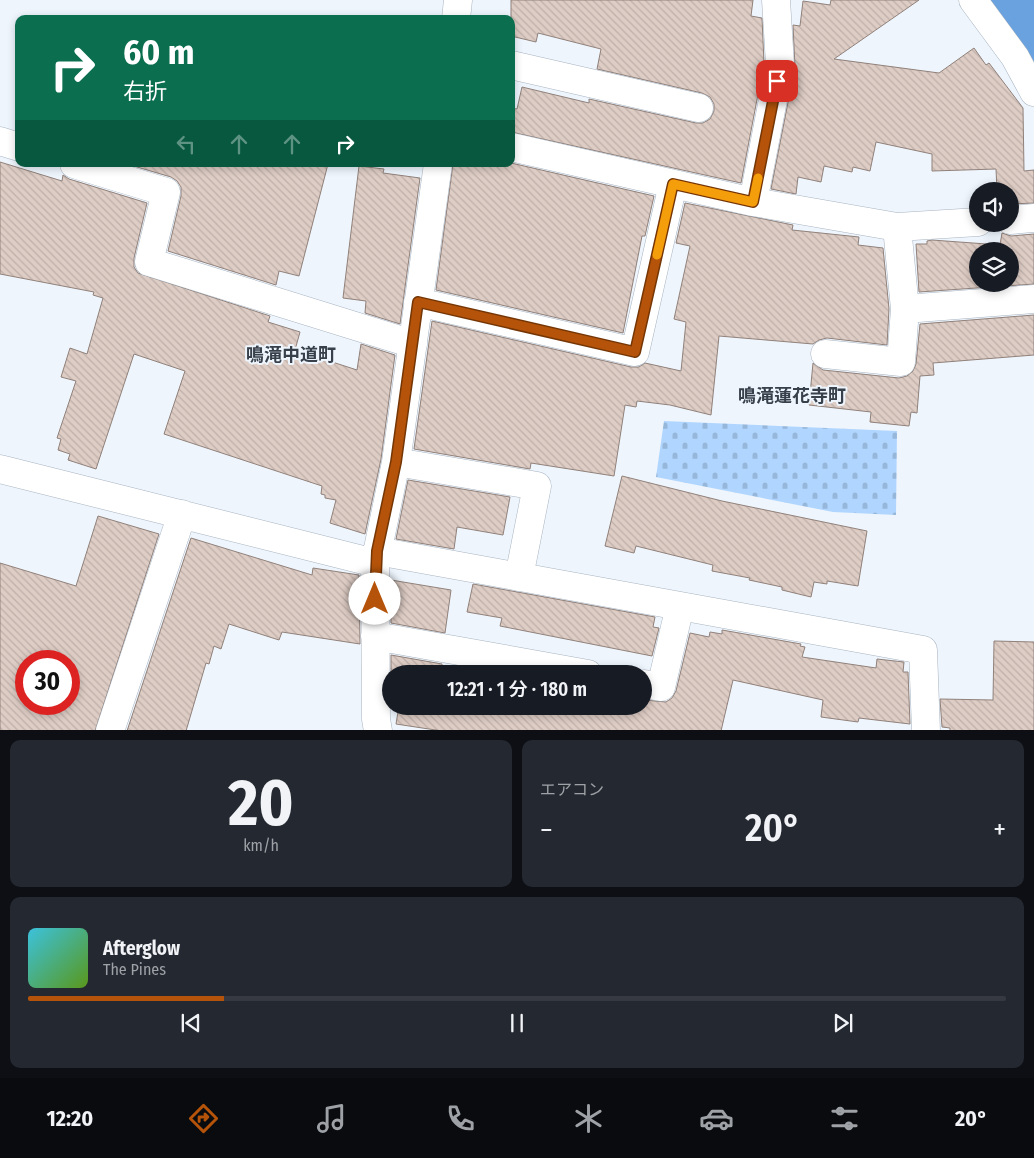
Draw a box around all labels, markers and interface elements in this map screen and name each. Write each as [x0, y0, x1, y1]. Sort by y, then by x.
text: 60 m [123, 31, 194, 73]
icon: right [40, 35, 105, 100]
pin [756, 60, 798, 102]
icon: arrive [763, 67, 791, 95]
text: 右折 [123, 78, 167, 105]
icon: left [172, 130, 200, 158]
icon: ahead [225, 130, 253, 158]
icon: ahead [278, 130, 306, 158]
icon: right [331, 130, 359, 158]
map controls [969, 182, 1019, 292]
button: sound [969, 182, 1019, 232]
button: layers [969, 242, 1019, 292]
district label: 鳴滝中道町 [246, 344, 336, 366]
district label: 鳴滝蓮花寺町 [738, 385, 846, 407]
position arrow [348, 572, 400, 624]
speed limit sign: 30 [15, 650, 80, 715]
text: 12:21 · 1 分 · 180 m [447, 678, 587, 701]
text: 20 [228, 764, 294, 842]
text: エアコン [540, 780, 604, 799]
text: 20° [745, 805, 801, 851]
text: − [540, 813, 553, 846]
text: + [993, 813, 1006, 846]
text: km/h [243, 836, 279, 855]
text: Afterglow [103, 937, 180, 960]
text: The Pines [103, 960, 166, 979]
icon: previous [177, 1009, 205, 1037]
icon: pause [503, 1009, 531, 1037]
icon: next [829, 1009, 857, 1037]
icon: directions [186, 1101, 221, 1136]
icon: music [314, 1101, 349, 1136]
icon: phone [443, 1101, 478, 1136]
icon: climate [571, 1101, 606, 1136]
icon: car [699, 1101, 734, 1136]
icon: filters [827, 1101, 862, 1136]
text: 12:20 [47, 1105, 93, 1132]
text: 20° [955, 1105, 987, 1132]

